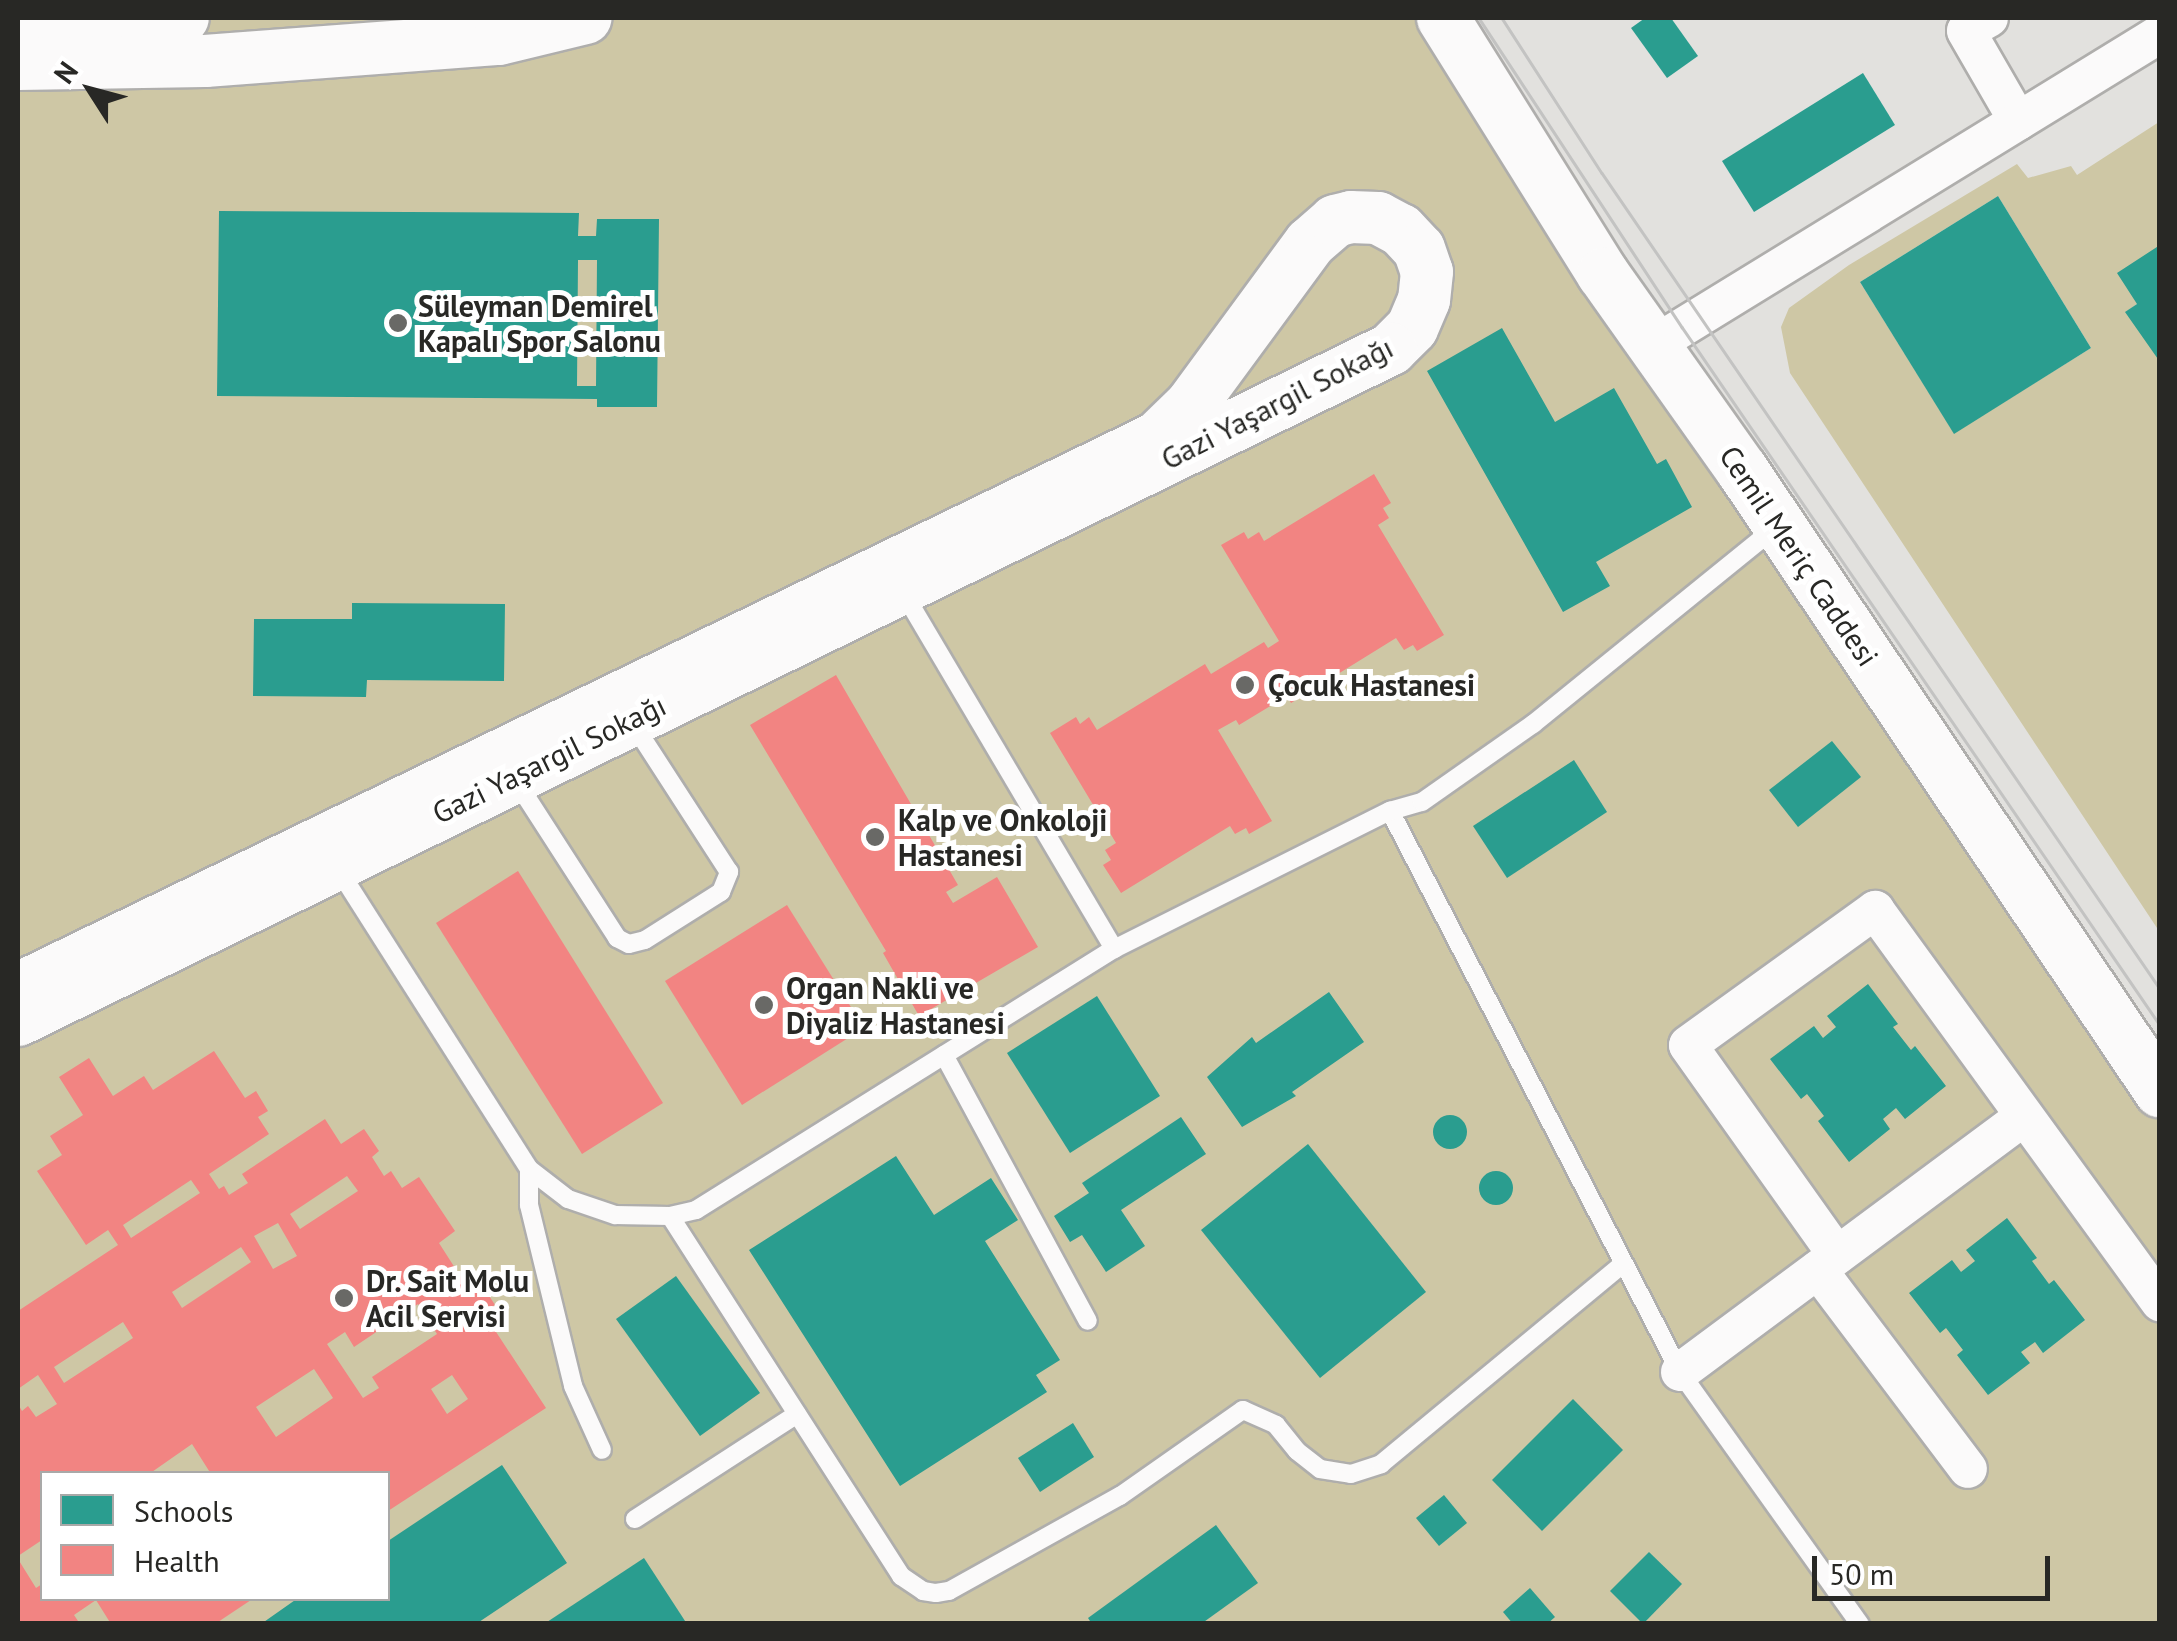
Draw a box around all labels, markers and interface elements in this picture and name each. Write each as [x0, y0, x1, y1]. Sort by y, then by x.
north arrow [40, 40, 140, 140]
text: N [45, 54, 86, 90]
place label: Süleyman Demirel Kapalı Spor Salonu [418, 288, 661, 358]
marker: Süleyman Demirel Kapalı Spor Salonu [387, 312, 409, 334]
street label: Gazi Yaşargil Sokağı [1155, 329, 1399, 477]
street label: Cemil Meriç Caddesi [1712, 439, 1886, 673]
place label: Çocuk Hastanesi [1268, 667, 1476, 703]
marker: Çocuk Hastanesi [1232, 672, 1258, 698]
street label: Gazi Yaşargil Sokağı [426, 687, 672, 831]
place label: Kalp ve Onkoloji Hastanesi [898, 802, 1108, 872]
marker: Kalp ve Onkoloji Hastanesi [862, 824, 888, 850]
place label: Organ Nakli ve Diyaliz Hastanesi [786, 970, 1006, 1040]
marker: Organ Nakli ve Diyaliz Hastanesi [751, 992, 777, 1018]
place label: Dr. Sait Molu Acil Servisi [366, 1263, 531, 1334]
marker: Dr. Sait Molu Acil Servisi [331, 1285, 357, 1311]
legend [40, 1471, 390, 1601]
text: Schools [134, 1491, 233, 1530]
scale bar [1817, 1536, 2054, 1598]
text: Health [134, 1541, 220, 1580]
text: 50 m [1829, 1554, 1894, 1593]

